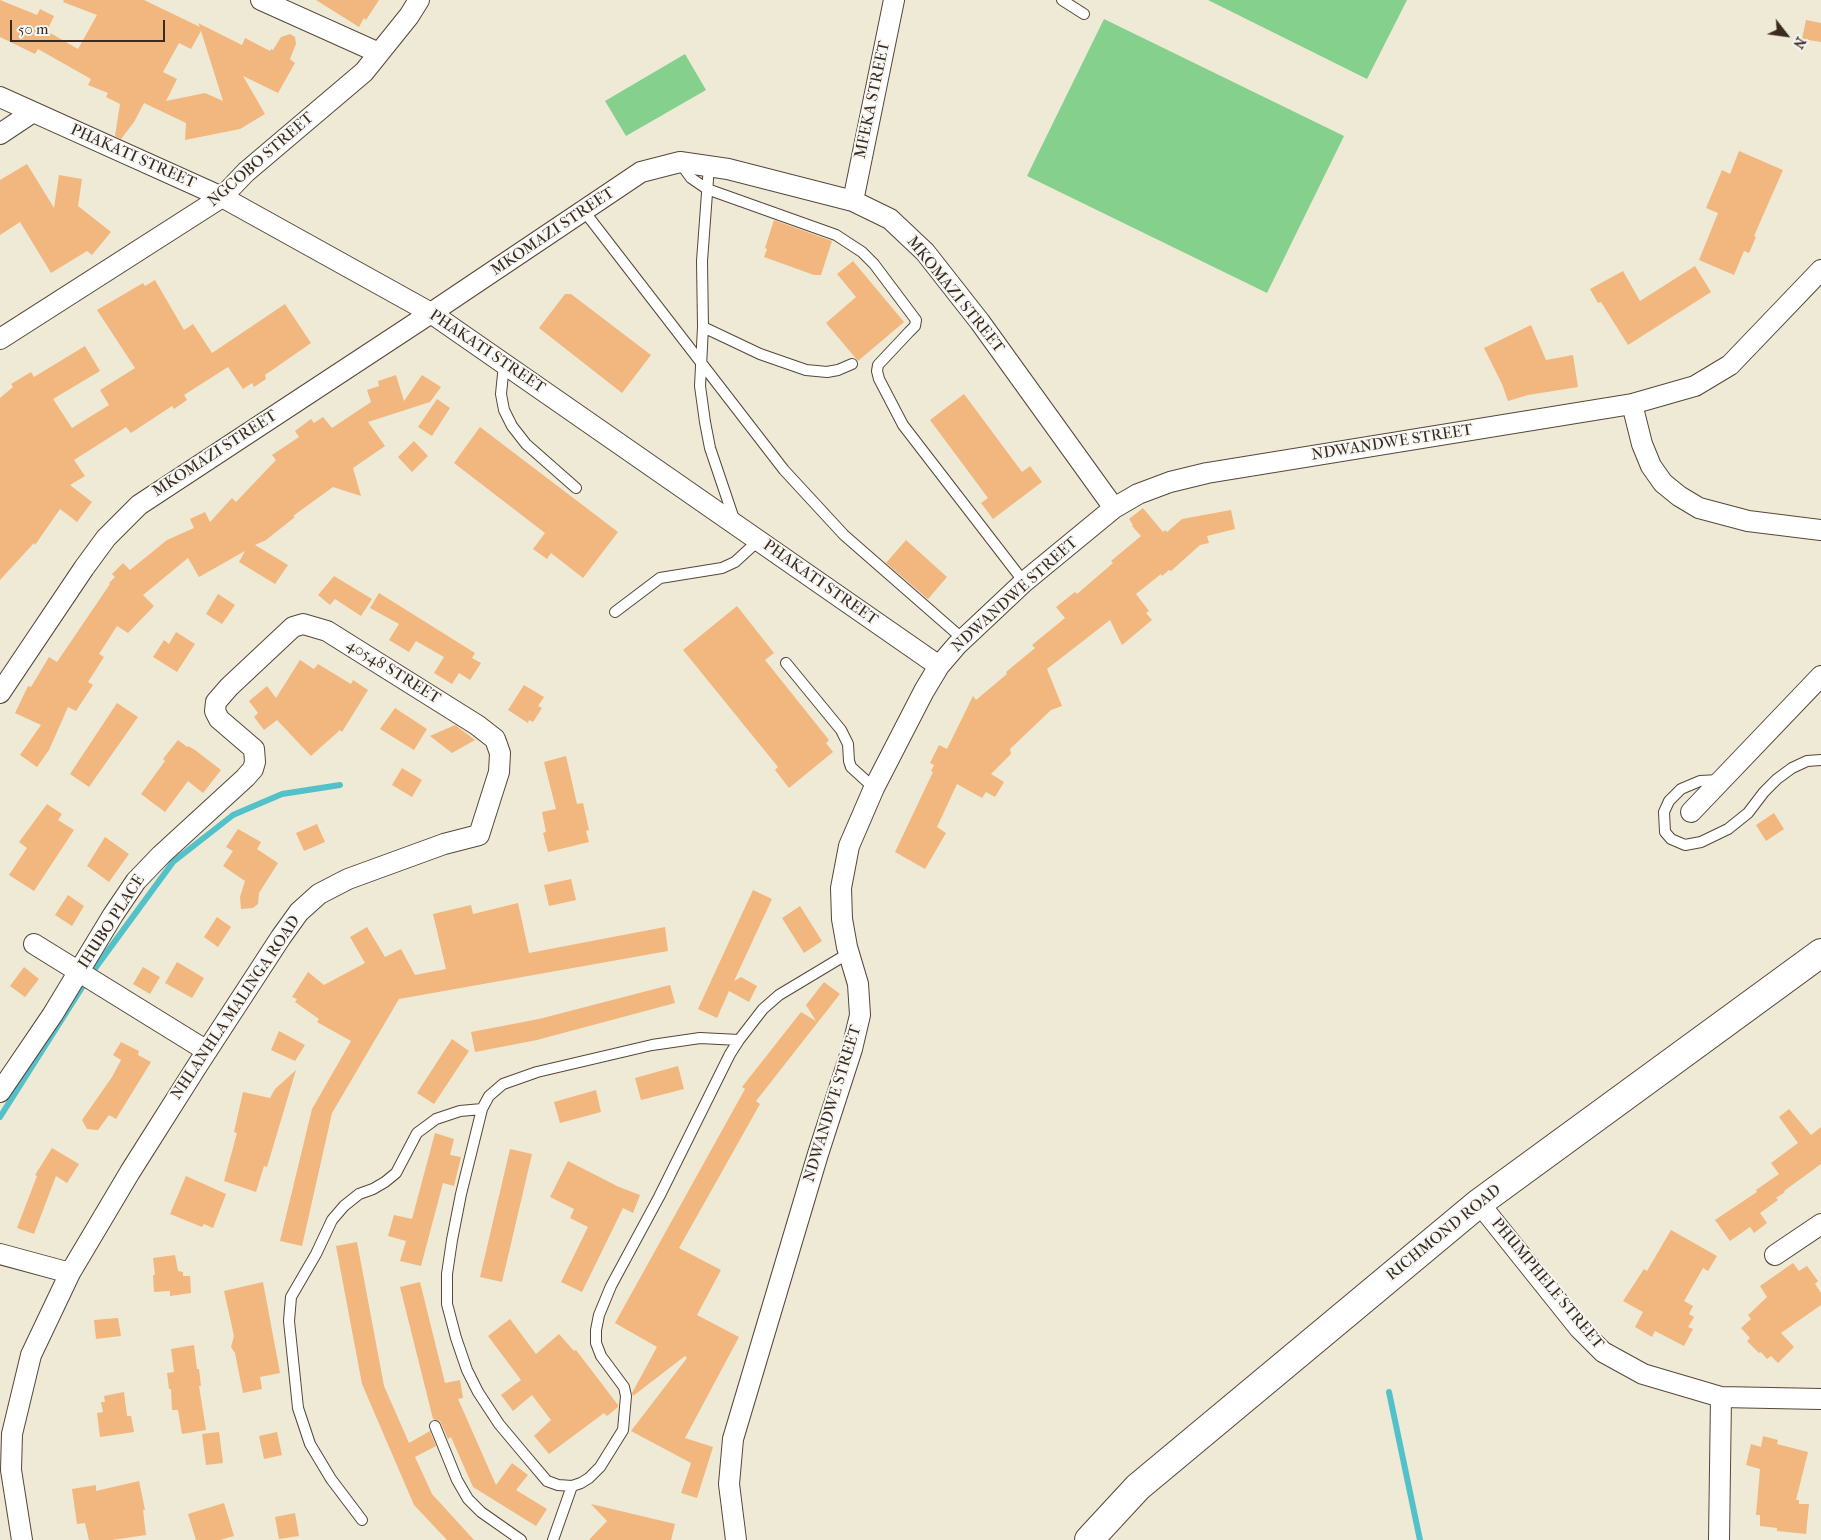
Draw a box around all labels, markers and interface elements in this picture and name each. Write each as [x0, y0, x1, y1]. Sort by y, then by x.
scale bar [12, 10, 168, 42]
north arrow [1761, 10, 1811, 60]
text: 50 m [18, 20, 48, 38]
text: N [1789, 34, 1809, 52]
street label: MFEKA STREET [851, 40, 895, 160]
street label: NGCOBO STREET [204, 109, 318, 211]
street label: PHAKATI STREET [67, 121, 199, 193]
street label: MKOMAZI STREET [488, 184, 618, 280]
street label: MKOMAZI STREET [902, 233, 1008, 357]
street label: PHAKATI STREET [425, 306, 549, 398]
street label: MKOMAZI STREET [149, 407, 281, 501]
street label: NDWANDWE STREET [1310, 421, 1474, 465]
street label: NDWANDWE STREET [948, 533, 1082, 657]
street label: PHAKATI STREET [759, 536, 881, 630]
street label: 40548 STREET [343, 635, 443, 709]
street label: IHUBO PLACE [75, 872, 149, 972]
street label: NHLANHLA MALINGA ROAD [167, 912, 305, 1104]
street label: NDWANDWE STREET [800, 1023, 866, 1185]
street label: RICHMOND ROAD [1383, 1181, 1505, 1285]
street label: PHUMPHELE STREET [1487, 1215, 1607, 1353]

